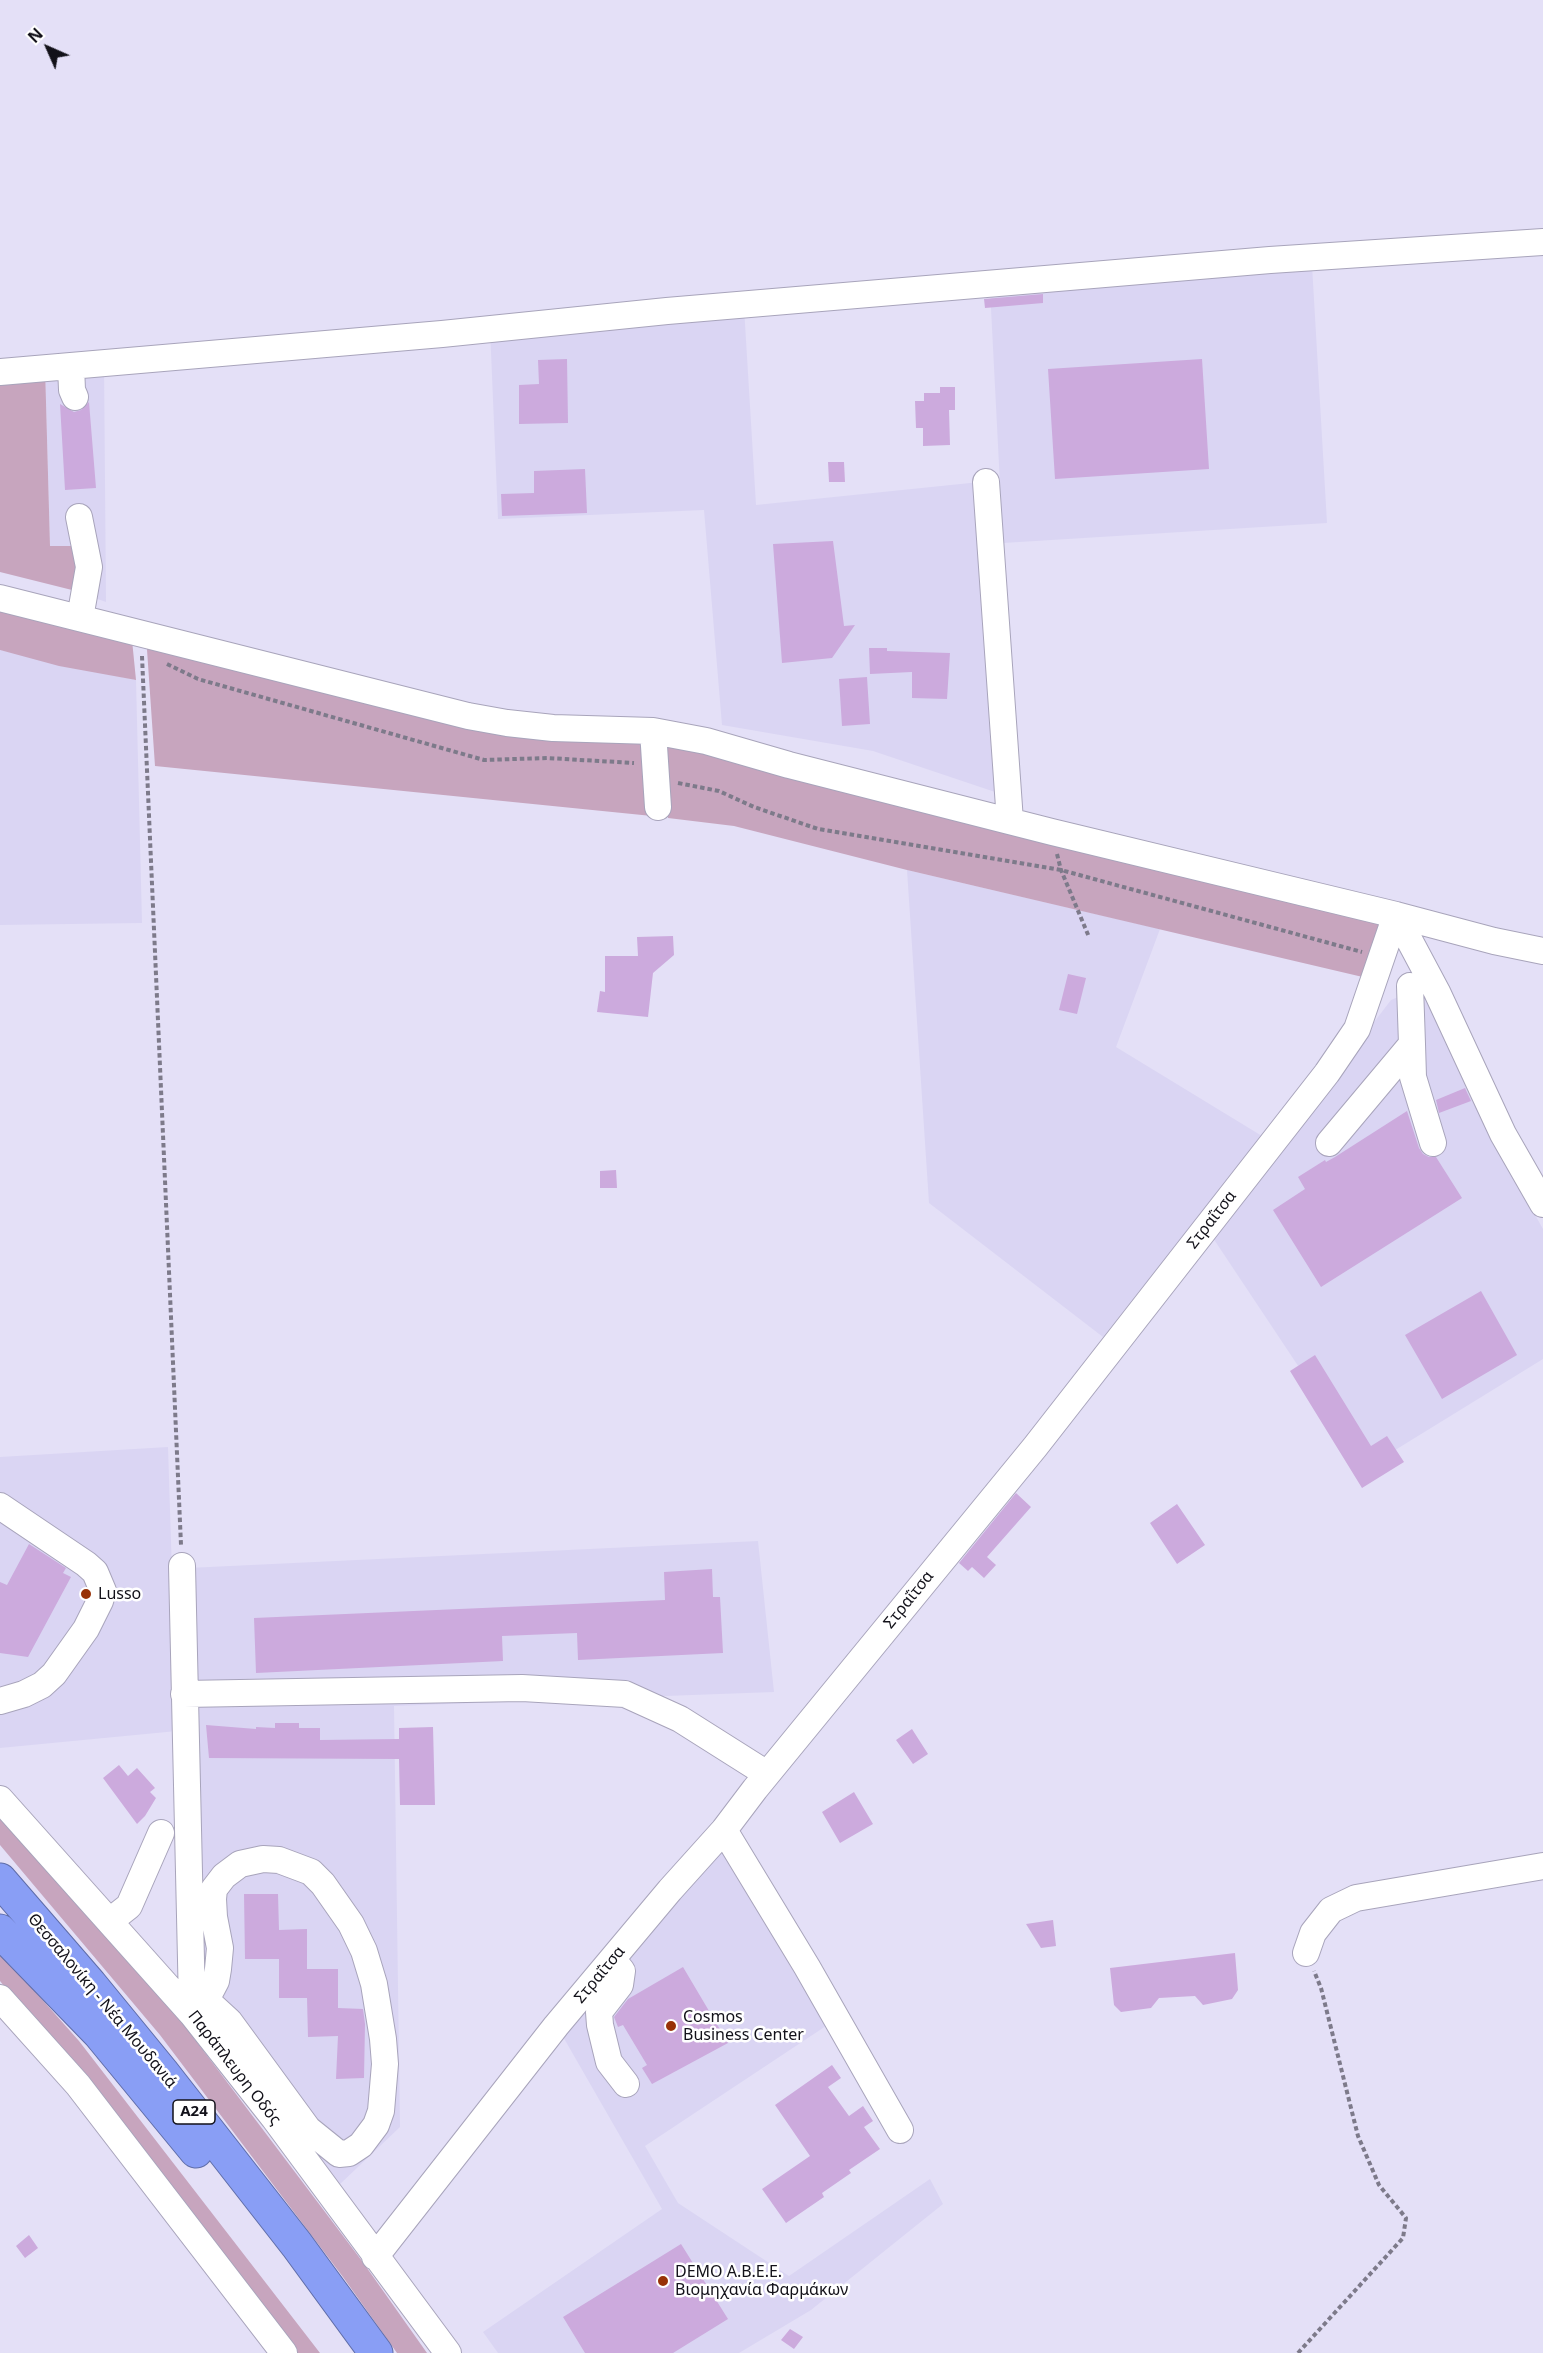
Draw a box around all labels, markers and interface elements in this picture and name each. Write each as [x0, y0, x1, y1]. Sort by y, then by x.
north arrow [18, 18, 78, 78]
text: N [23, 23, 48, 48]
street label: Στραΐτσα [1183, 1187, 1241, 1253]
street label: Στραΐτσα [880, 1567, 938, 1633]
place label: Lusso [98, 1584, 141, 1604]
marker: Lusso [79, 1587, 93, 1601]
street label: Θεσσαλονίκη - Νέα Μουδανιά [23, 1910, 181, 2092]
street label: Στραΐτσα [571, 1943, 629, 2007]
street label: Παράπλευρη Οδός [183, 2007, 285, 2129]
place label: Cosmos Business Center [683, 2007, 804, 2045]
marker: Cosmos Business Center [664, 2019, 678, 2033]
road number: Α24 [173, 2100, 215, 2124]
place label: DEMO A.B.E.E. Βιομηχανία Φαρμάκων [675, 2262, 848, 2300]
marker: DEMO A.B.E.E. Βιομηχανία Φαρμάκων [656, 2274, 670, 2288]

